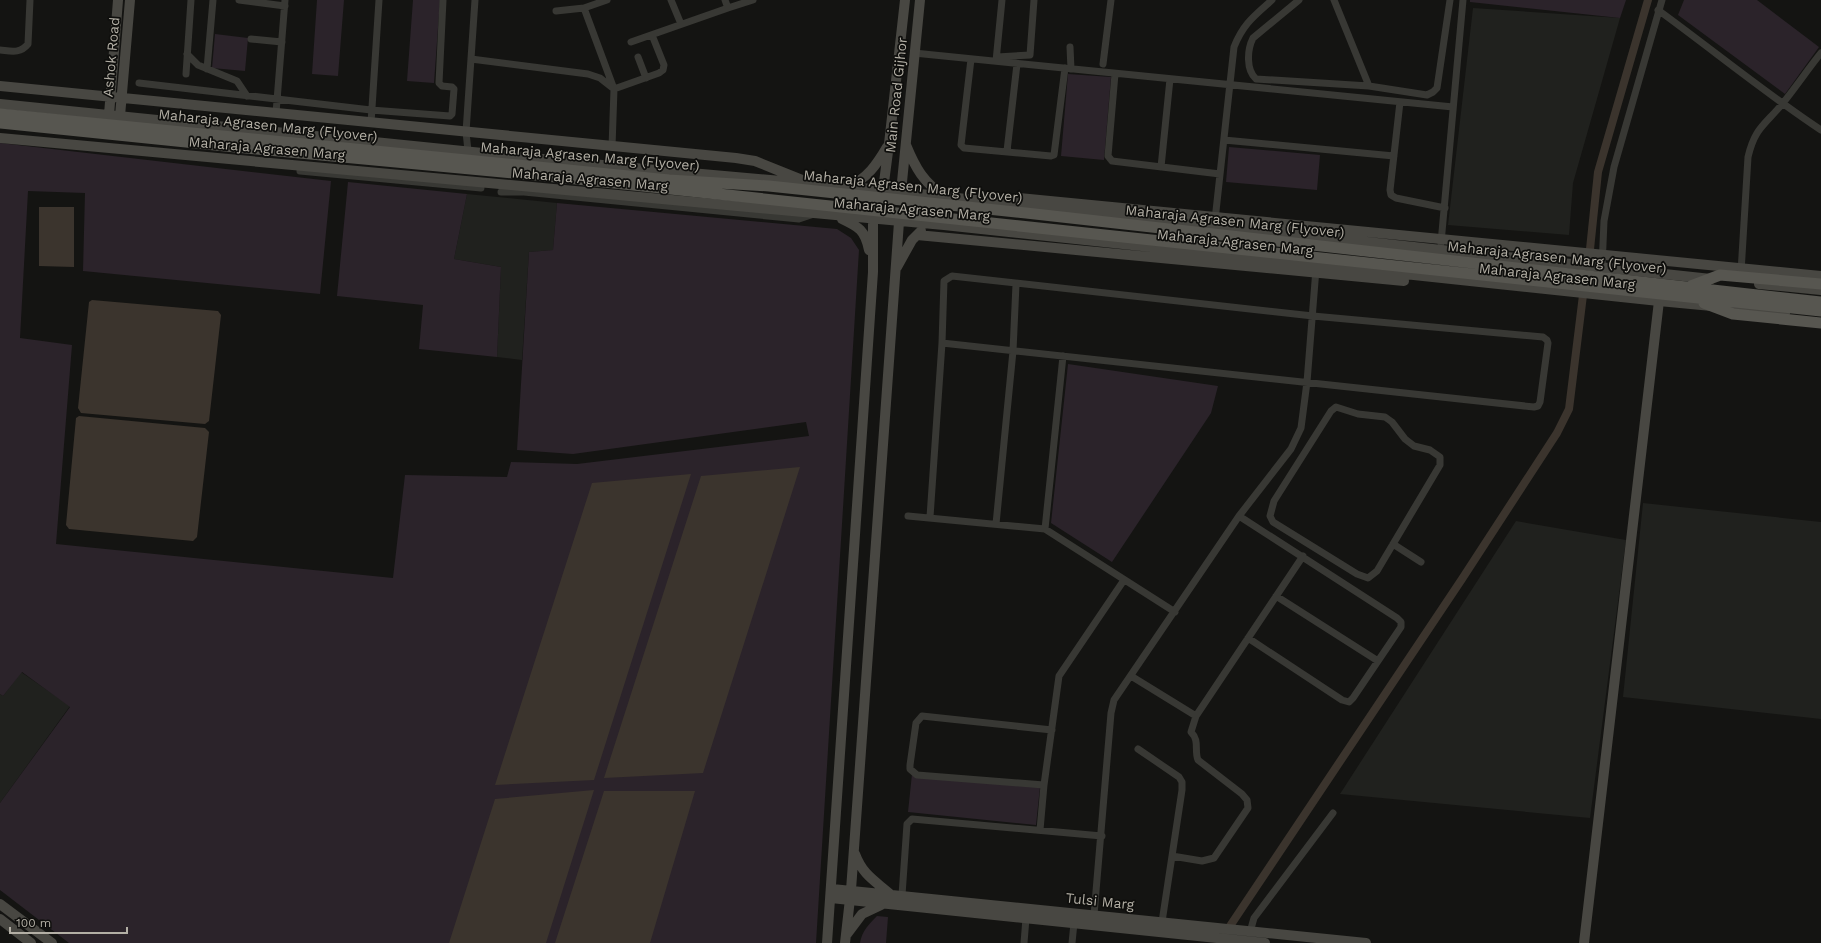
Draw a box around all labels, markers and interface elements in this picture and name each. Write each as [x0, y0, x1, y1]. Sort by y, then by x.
street label: Ashok Road [100, 16, 122, 98]
street label: Main Road Gijhor [882, 36, 910, 154]
street label: Maharaja Agrasen Marg (Flyover) [158, 106, 378, 144]
street label: Maharaja Agrasen Marg [188, 133, 346, 163]
street label: Maharaja Agrasen Marg (Flyover) [480, 138, 700, 174]
street label: Maharaja Agrasen Marg [511, 164, 669, 194]
street label: Maharaja Agrasen Marg (Flyover) [803, 167, 1023, 205]
street label: Maharaja Agrasen Marg [833, 194, 991, 224]
street label: Maharaja Agrasen Marg (Flyover) [1124, 201, 1346, 241]
street label: Maharaja Agrasen Marg [1156, 225, 1314, 259]
street label: Maharaja Agrasen Marg (Flyover) [1446, 237, 1668, 277]
street label: Maharaja Agrasen Marg [1478, 259, 1636, 293]
street label: Tulsi Marg [1065, 889, 1136, 913]
scale bar [10, 909, 127, 935]
text: 100 m [16, 916, 51, 930]

